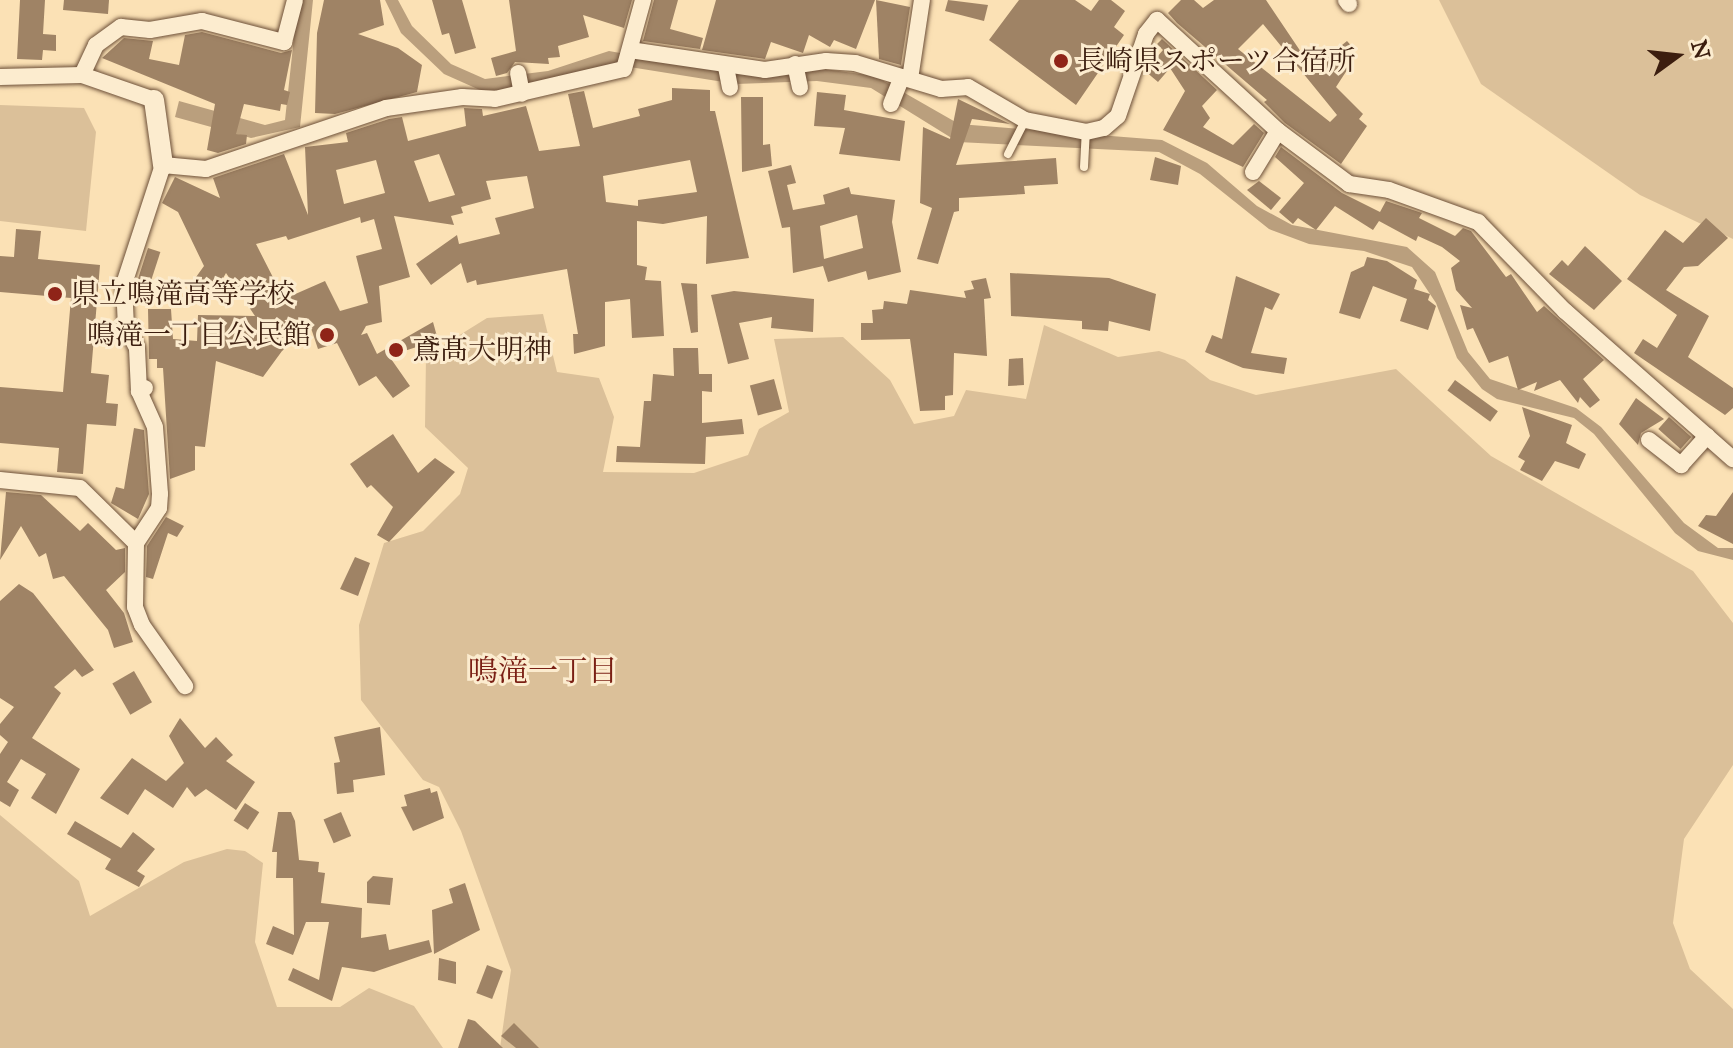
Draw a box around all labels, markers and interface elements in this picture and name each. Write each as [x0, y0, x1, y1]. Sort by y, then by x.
north arrow [1637, 16, 1717, 96]
text: N [1685, 37, 1716, 62]
place label: 長崎県スポーツ合宿所 [1077, 44, 1357, 78]
marker: 長崎県スポーツ合宿所 [1052, 52, 1070, 70]
place label: 県立鳴滝高等学校 [71, 277, 295, 311]
marker: 県立鳴滝高等学校 [46, 285, 64, 303]
place label: 鳴滝一丁目公民館 [87, 318, 311, 352]
marker: 鳴滝一丁目公民館 [318, 326, 336, 344]
place label: 鳶髙大明神 [412, 333, 552, 367]
marker: 鳶髙大明神 [387, 341, 405, 359]
district label: 鳴滝一丁目 [468, 653, 618, 689]

